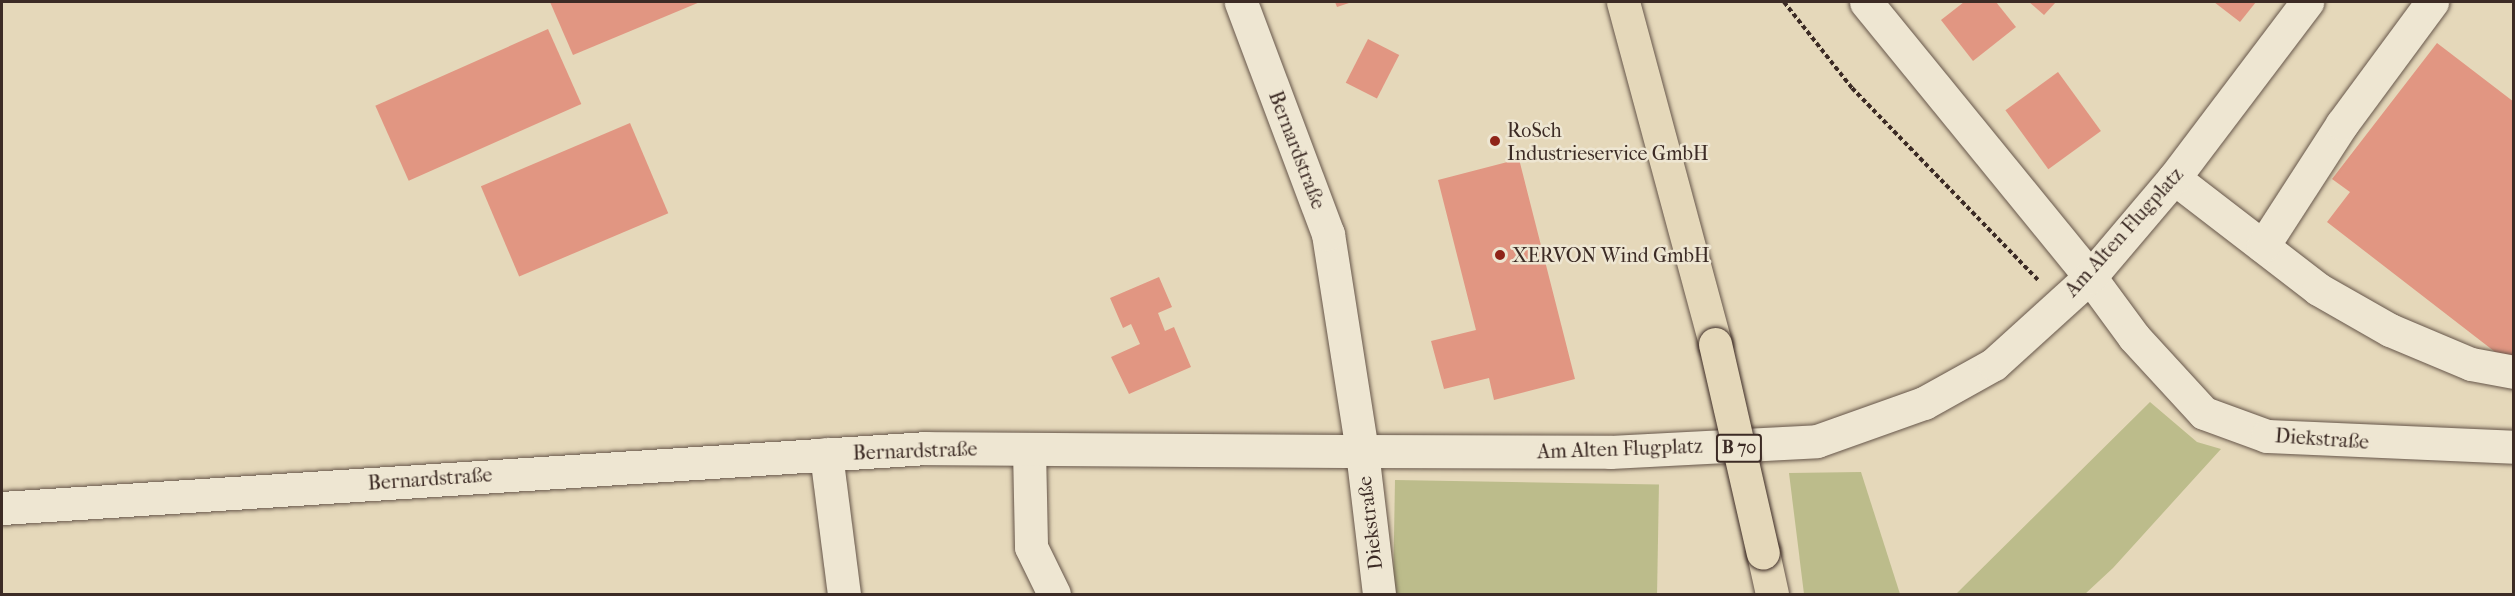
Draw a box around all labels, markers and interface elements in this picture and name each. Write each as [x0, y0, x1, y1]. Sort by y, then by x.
street label: Bernardstraße [1263, 88, 1331, 212]
place label: RoSch Industrieservice GmbH [1507, 118, 1708, 165]
marker: RoSch Industrieservice GmbH [1488, 134, 1502, 148]
street label: Am Alten Flugplatz [2060, 162, 2188, 302]
place label: XERVON Wind GmbH [1512, 243, 1710, 267]
marker: XERVON Wind GmbH [1493, 248, 1507, 262]
street label: Diekstraße [2274, 424, 2370, 454]
road number: B 70 [1715, 433, 1763, 463]
street label: Am Alten Flugplatz [1537, 434, 1703, 464]
street label: Bernardstraße [852, 437, 978, 465]
street label: Bernardstraße [367, 463, 493, 495]
street label: Diekstraße [1352, 475, 1388, 571]

